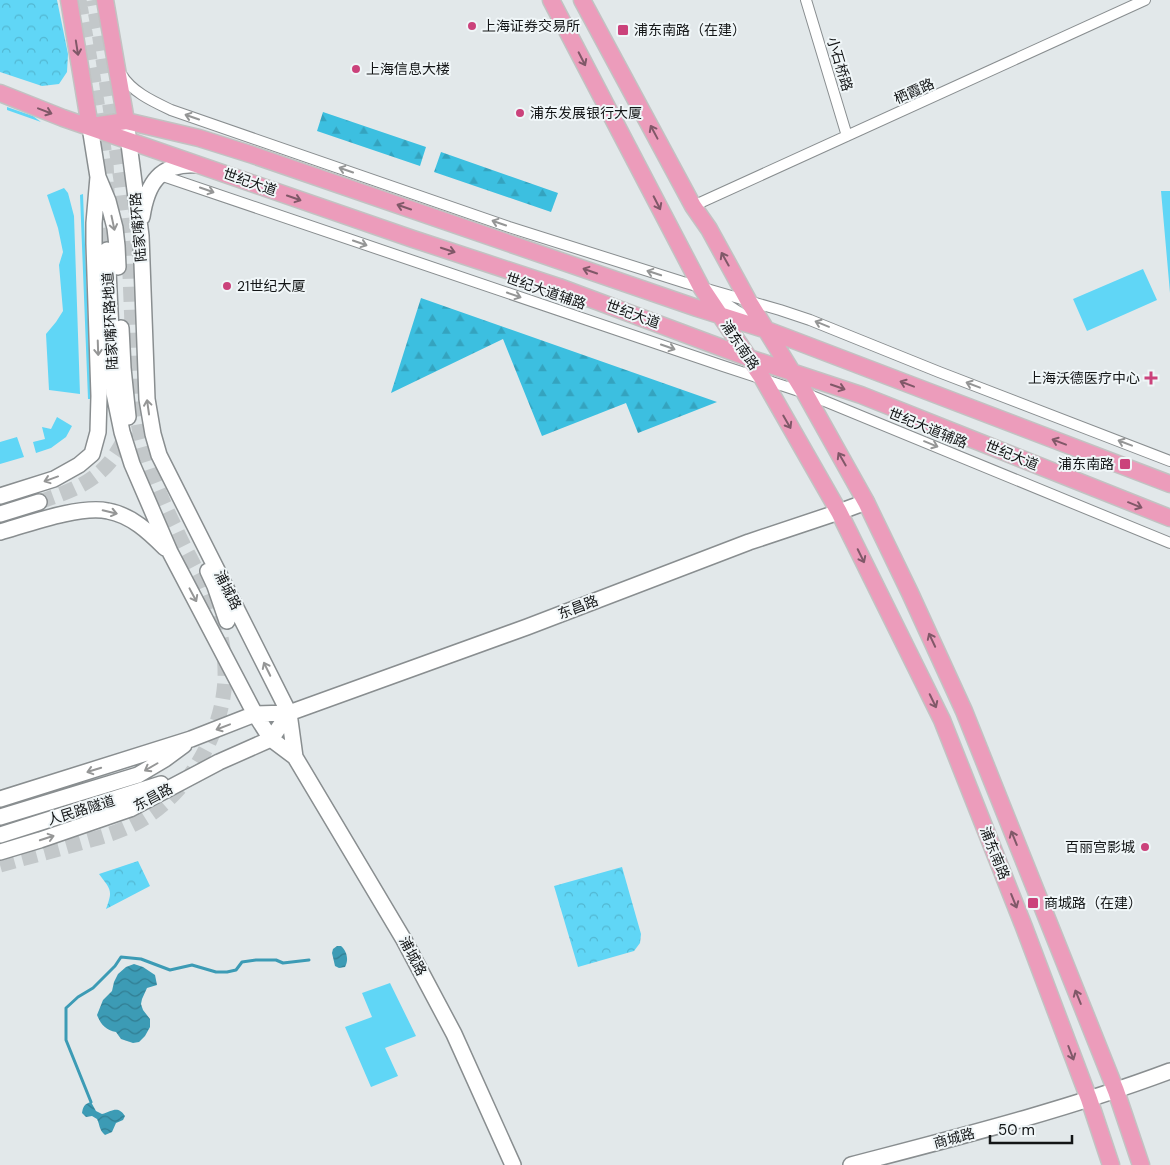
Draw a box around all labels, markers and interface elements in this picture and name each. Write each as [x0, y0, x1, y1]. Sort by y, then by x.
place label: 上海证券交易所 [482, 17, 580, 35]
marker: 上海证券交易所 [466, 20, 478, 32]
place label: 浦东南路（在建） [634, 21, 746, 39]
marker: 浦东南路（在建） [616, 23, 630, 37]
street label: 小石桥路 [823, 35, 857, 93]
one-way arrow [73, 40, 83, 56]
one-way arrow [577, 51, 587, 66]
place label: 上海信息大楼 [366, 60, 450, 78]
marker: 上海信息大楼 [350, 63, 362, 75]
street label: 栖霞路 [891, 74, 937, 108]
place label: 浦东发展银行大厦 [530, 104, 642, 122]
one-way arrow [37, 107, 52, 116]
marker: 浦东发展银行大厦 [514, 107, 526, 119]
one-way arrow [185, 112, 200, 121]
one-way arrow [648, 126, 658, 140]
street label: 世纪大道 [221, 164, 279, 200]
one-way arrow [338, 165, 354, 174]
one-way arrow [198, 186, 214, 196]
street label: 陆家嘴环路 [126, 191, 150, 263]
one-way arrow [286, 193, 302, 203]
one-way arrow [653, 195, 662, 210]
one-way arrow [396, 202, 412, 211]
one-way arrow [109, 215, 119, 231]
one-way arrow [492, 218, 508, 227]
one-way arrow [352, 239, 368, 248]
one-way arrow [439, 246, 455, 255]
one-way arrow [720, 252, 729, 267]
one-way arrow [583, 266, 599, 275]
one-way arrow [647, 268, 662, 277]
street label: 世纪大道辅路 [503, 269, 589, 313]
street label: 陆家嘴环路地道 [98, 272, 122, 370]
place label: 21世纪大厦 [237, 277, 305, 295]
marker: 21世纪大厦 [221, 280, 233, 292]
one-way arrow [506, 291, 522, 300]
street label: 世纪大道 [604, 296, 662, 332]
street label: 浦东南路 [717, 317, 763, 373]
one-way arrow [815, 319, 830, 329]
one-way arrow [93, 340, 102, 356]
one-way arrow [660, 343, 676, 353]
place label: 上海沃德医疗中心 [1028, 369, 1140, 387]
marker: 上海沃德医疗中心 [1144, 371, 1158, 385]
one-way arrow [900, 379, 915, 388]
one-way arrow [966, 379, 981, 389]
one-way arrow [829, 383, 845, 392]
one-way arrow [143, 400, 153, 416]
street label: 世纪大道辅路 [886, 404, 970, 452]
one-way arrow [782, 414, 792, 429]
street label: 世纪大道 [983, 436, 1041, 474]
one-way arrow [1052, 437, 1067, 446]
one-way arrow [1117, 438, 1133, 447]
one-way arrow [923, 440, 938, 450]
one-way arrow [837, 452, 847, 467]
place label: 浦东南路 [1058, 455, 1114, 473]
marker: 浦东南路 [1118, 457, 1132, 471]
one-way arrow [43, 475, 59, 485]
one-way arrow [1127, 500, 1142, 510]
one-way arrow [101, 508, 117, 517]
one-way arrow [857, 548, 866, 563]
street label: 浦城路 [210, 567, 246, 613]
one-way arrow [188, 588, 198, 602]
street label: 东昌路 [555, 591, 601, 623]
one-way arrow [926, 633, 936, 648]
one-way arrow [262, 662, 271, 677]
one-way arrow [928, 694, 938, 709]
one-way arrow [216, 722, 231, 732]
one-way arrow [144, 763, 159, 773]
one-way arrow [86, 765, 102, 775]
street label: 东昌路 [130, 779, 176, 815]
street label: 人民路隧道 [45, 791, 117, 829]
street label: 浦东南路 [976, 824, 1014, 882]
one-way arrow [1009, 831, 1019, 846]
one-way arrow [38, 832, 54, 842]
place label: 百丽宫影城 [1065, 838, 1135, 856]
marker: 百丽宫影城 [1139, 841, 1151, 853]
one-way arrow [1010, 893, 1019, 908]
place label: 商城路（在建） [1044, 894, 1142, 912]
marker: 商城路（在建） [1026, 896, 1040, 910]
street label: 浦城路 [395, 933, 431, 979]
one-way arrow [1073, 990, 1082, 1005]
one-way arrow [1067, 1044, 1076, 1060]
scale bar [990, 1112, 1072, 1144]
text: 50 m [998, 1120, 1035, 1140]
street label: 商城路 [931, 1124, 977, 1152]

